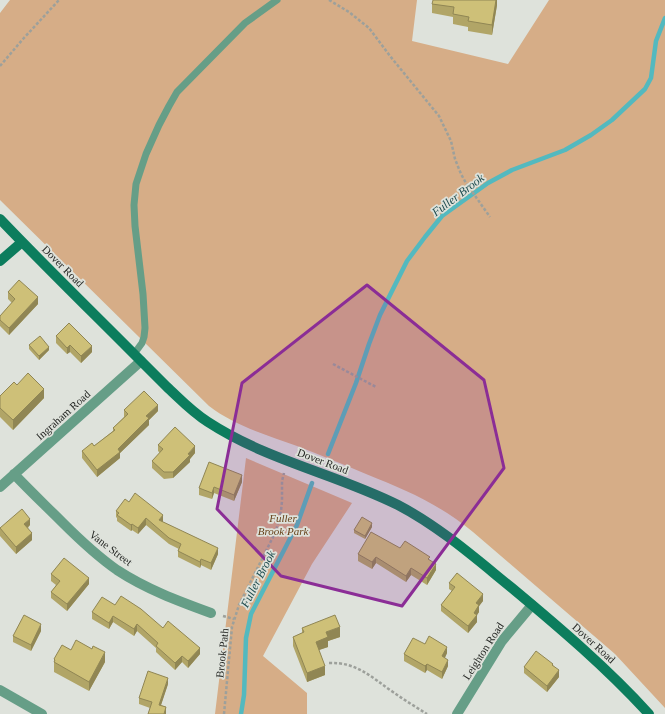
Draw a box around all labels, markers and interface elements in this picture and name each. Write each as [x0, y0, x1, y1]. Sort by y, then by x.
water label: Fuller Brook [428, 170, 487, 220]
street label: Dover Road [40, 243, 86, 289]
street label: Ingraham Road [34, 387, 93, 442]
street label: Dover Road [296, 446, 351, 476]
park label: Fuller Brook Park [258, 512, 309, 537]
street label: Vane Street [87, 528, 135, 568]
water label: Fuller Brook [237, 548, 279, 611]
street label: Leighton Road [460, 620, 506, 682]
street label: Dover Road [570, 621, 618, 666]
street label: Brook Path [213, 627, 231, 678]

